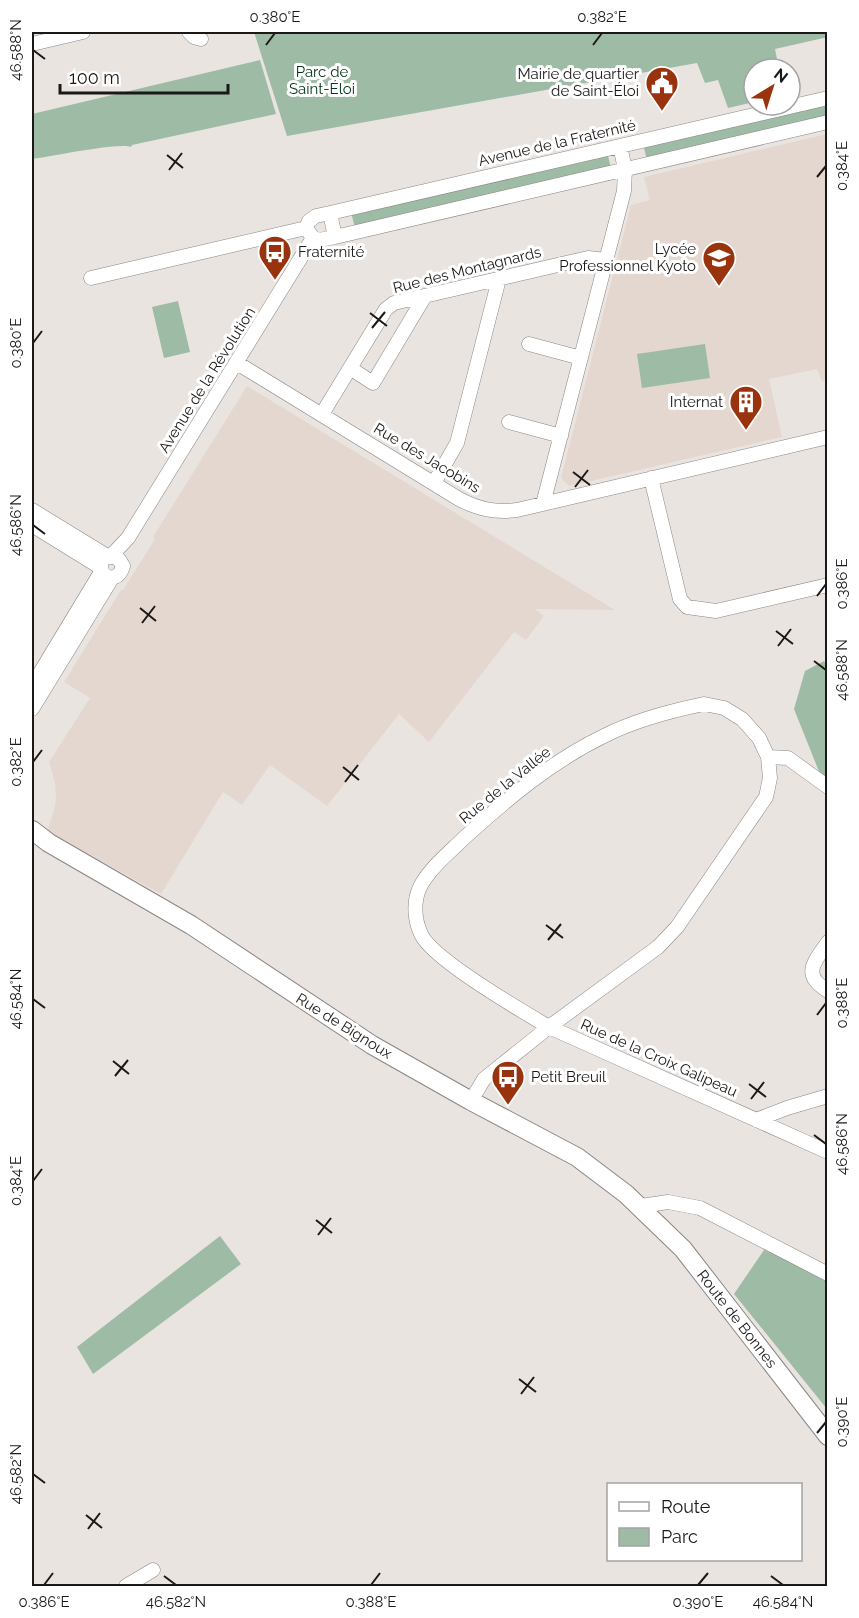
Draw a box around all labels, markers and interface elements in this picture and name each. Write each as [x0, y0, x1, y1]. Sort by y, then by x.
text: 0.380°E [250, 8, 300, 26]
text: 0.382°E [577, 8, 627, 26]
text: 46.588°N [7, 19, 25, 81]
scale bar [60, 57, 228, 95]
north arrow [742, 57, 802, 117]
park label: Parc de Saint-Éloi [289, 63, 355, 98]
text: N [770, 64, 792, 87]
place label: Mairie de quartier de Saint-Éloi [517, 65, 640, 100]
public building icon: Mairie de quartier de Saint-Éloi [644, 65, 680, 112]
text: 100 m [69, 67, 120, 88]
street label: Avenue de la Fraternité [477, 116, 638, 170]
text: 0.384°E [833, 141, 851, 191]
bus stop icon: Fraternité [257, 234, 293, 281]
place label: Lycée Professionnel Kyoto [559, 240, 696, 275]
school or university icon: Lycée Professionnel Kyoto [701, 240, 737, 287]
place label: Fraternité [298, 243, 364, 261]
street label: Rue des Montagnards [391, 243, 543, 297]
street label: Avenue de la Révolution [155, 304, 259, 456]
text: 0.380°E [7, 318, 25, 368]
building icon: Internat [728, 384, 764, 431]
place label: Internat [670, 393, 723, 411]
street label: Rue des Jacobins [371, 419, 483, 497]
text: 46.586°N [7, 494, 25, 556]
text: 0.386°E [833, 558, 851, 610]
text: 46.588°N [833, 639, 851, 701]
text: 0.382°E [7, 737, 25, 787]
street label: Rue de la Vallée [456, 743, 554, 827]
text: 46.584°N [7, 969, 25, 1029]
text: 0.388°E [833, 978, 851, 1028]
street label: Rue de Bignoux [293, 989, 396, 1063]
street label: Rue de la Croix Galipeau [578, 1015, 740, 1101]
bus stop icon: Petit Breuil [490, 1059, 526, 1106]
place label: Petit Breuil [531, 1068, 607, 1086]
text: 46.586°N [833, 1113, 851, 1175]
text: 0.384°E [7, 1156, 25, 1206]
street label: Route de Bonnes [693, 1266, 781, 1372]
text: 0.390°E [833, 1397, 851, 1447]
text: 46.582°N [7, 1444, 25, 1504]
legend [607, 1483, 802, 1561]
text: Route [661, 1496, 711, 1517]
text: Parc [661, 1526, 698, 1547]
text: 0.386°E [18, 1593, 70, 1611]
text: 46.582°N [146, 1593, 206, 1611]
text: 0.388°E [346, 1593, 396, 1611]
text: 0.390°E [673, 1593, 723, 1611]
text: 46.584°N [753, 1593, 813, 1611]

